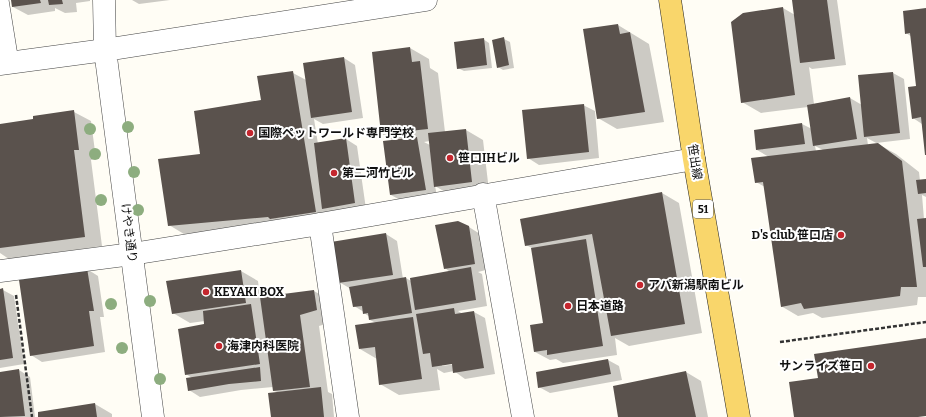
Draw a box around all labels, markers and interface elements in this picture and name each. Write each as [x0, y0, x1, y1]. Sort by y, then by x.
place label: 国際ペットワールド専門学校 [258, 126, 414, 140]
marker: 国際ペットワールド専門学校 [245, 128, 255, 138]
street label: 笹出線 [685, 143, 705, 181]
place label: 笹口IHビル [458, 151, 520, 165]
marker: 笹口IHビル [445, 153, 455, 163]
place label: 第二河竹ビル [342, 166, 414, 180]
marker: 第二河竹ビル [329, 168, 339, 178]
road number: 51 [693, 200, 713, 218]
street label: けやき通り [118, 202, 140, 264]
place label: D's club 笹口店 [752, 228, 833, 242]
marker: D's club 笹口店 [836, 230, 846, 240]
place label: アパ新潟駅南ビル [648, 278, 744, 292]
marker: アパ新潟駅南ビル [635, 280, 645, 290]
place label: KEYAKI BOX [214, 285, 284, 299]
marker: KEYAKI BOX [201, 287, 211, 297]
place label: 日本道路 [576, 299, 624, 313]
marker: 日本道路 [563, 301, 573, 311]
place label: 海津内科医院 [227, 339, 299, 353]
marker: 海津内科医院 [214, 341, 224, 351]
place label: サンライズ笹口 [779, 359, 863, 373]
marker: サンライズ笹口 [866, 361, 876, 371]

